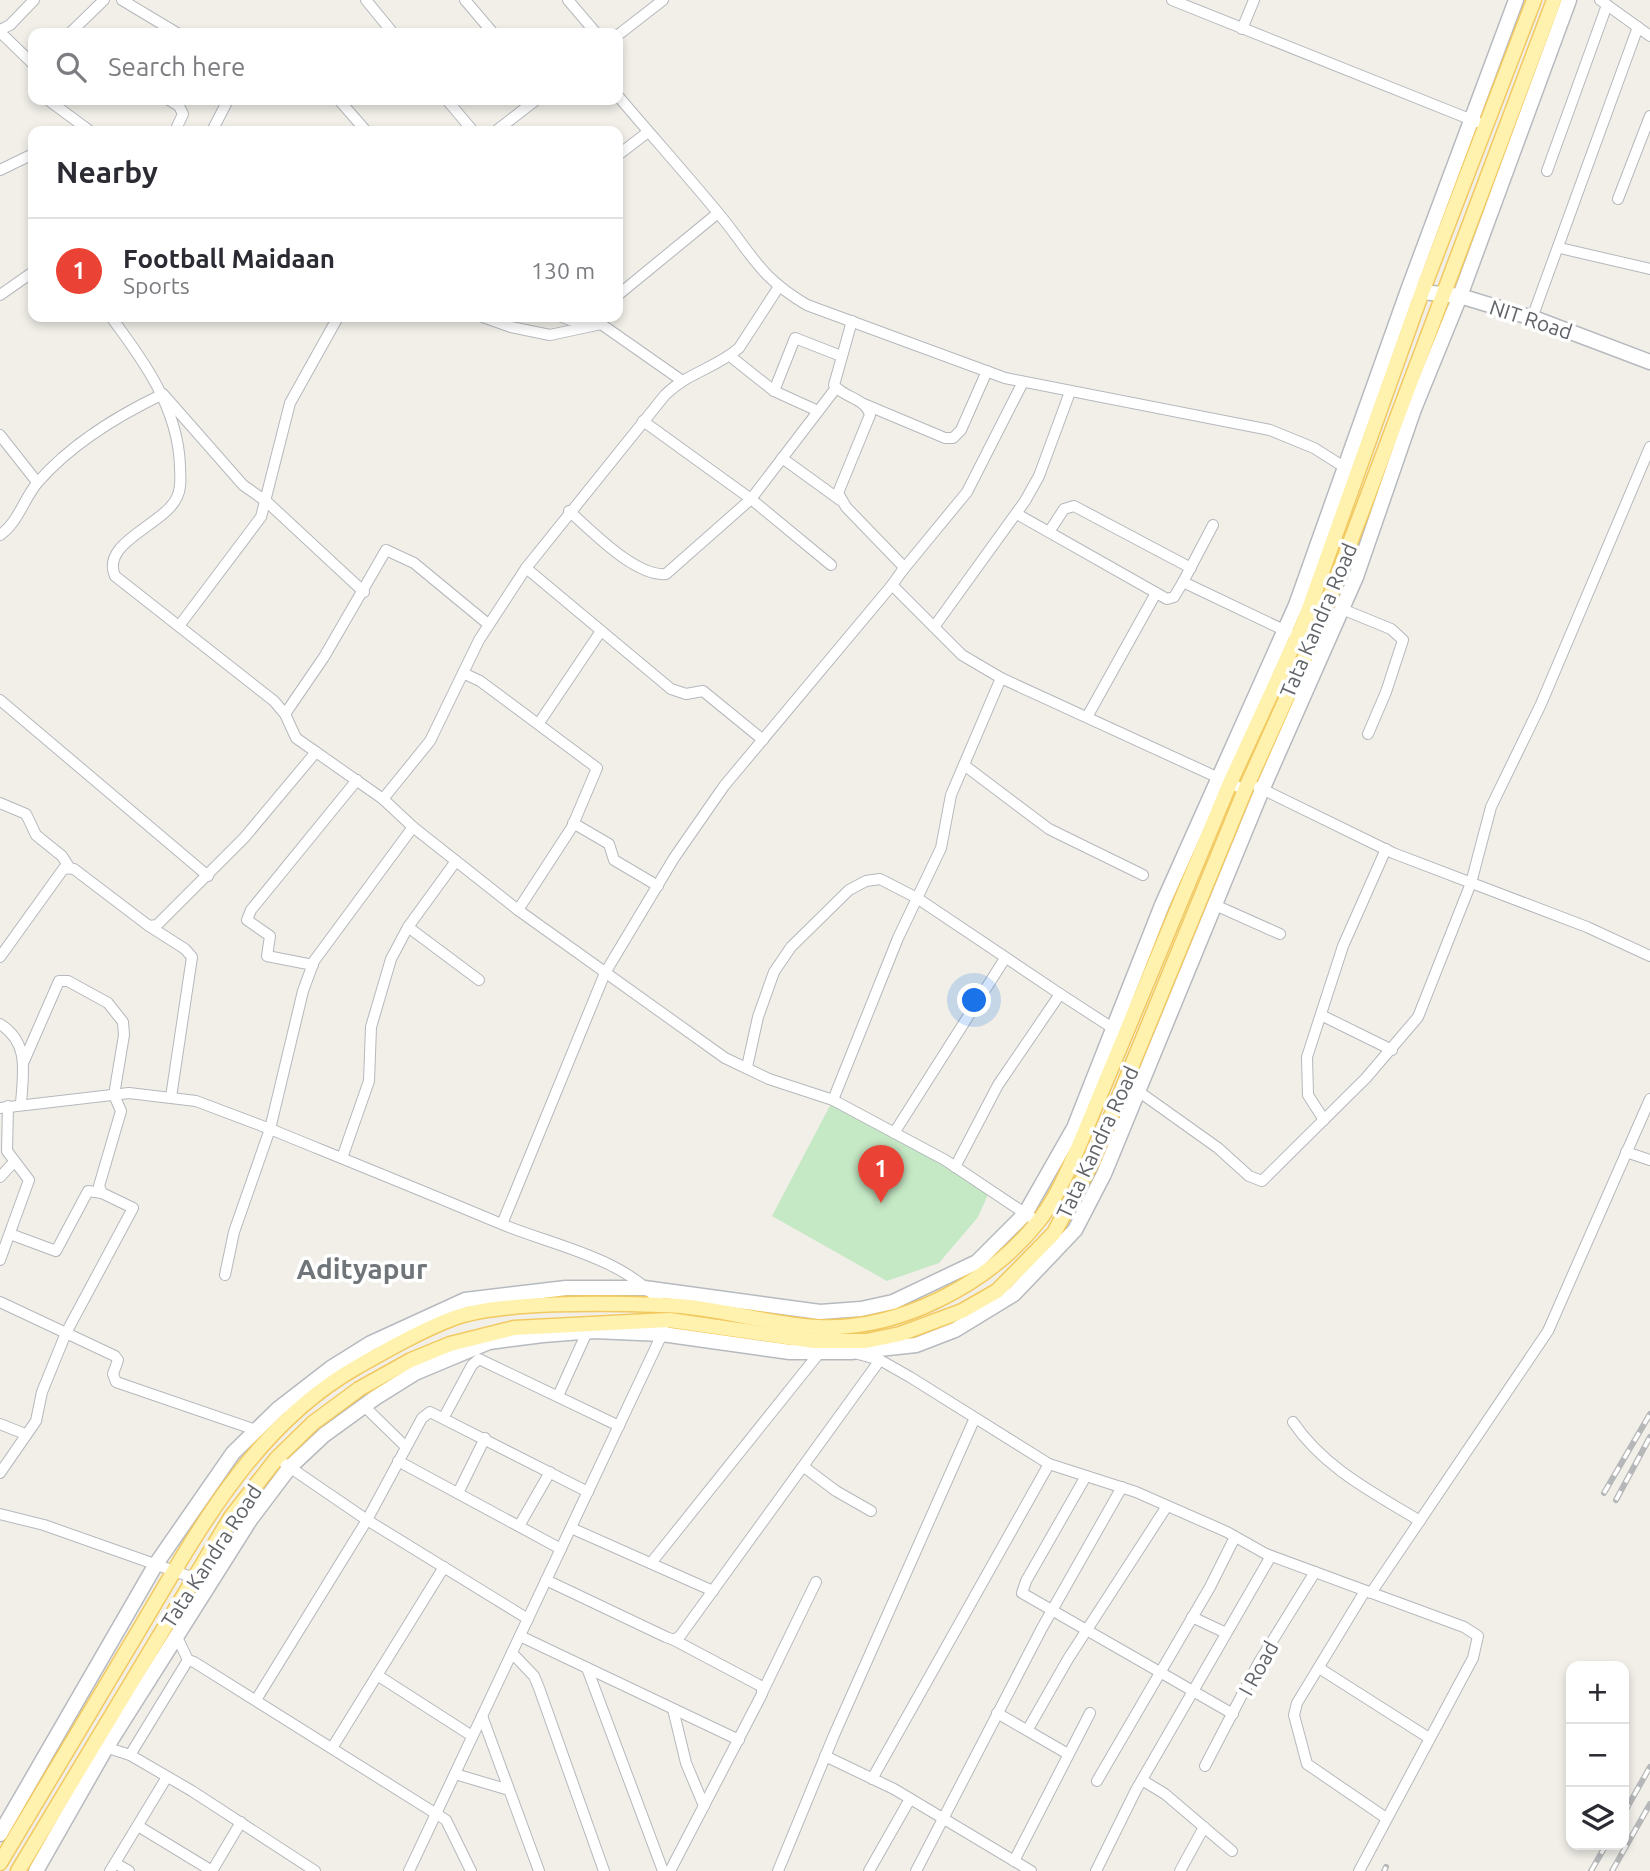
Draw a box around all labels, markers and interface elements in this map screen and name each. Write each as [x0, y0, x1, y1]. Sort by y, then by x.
search box [28, 28, 623, 105]
icon: search [52, 48, 90, 86]
text: Search here [108, 52, 245, 81]
text: Nearby [56, 155, 158, 189]
text: Football Maidaan [123, 244, 335, 273]
text: 1 [73, 258, 85, 283]
text: 130 m [531, 258, 595, 283]
text: Sports [123, 273, 190, 298]
street label: NIT Road [1487, 294, 1575, 344]
street label: Tata Kandra Road [1275, 539, 1361, 701]
your location [957, 983, 991, 1017]
street label: Tata Kandra Road [1051, 1062, 1143, 1222]
pin: 1 [858, 1145, 904, 1203]
district label: Adityapur [297, 1253, 428, 1284]
street label: Tata Kandra Road [156, 1480, 266, 1632]
street label: I Road [1233, 1637, 1283, 1699]
map controls [1566, 1661, 1629, 1850]
button: + [1566, 1661, 1629, 1724]
button: − [1566, 1724, 1629, 1787]
button: layers [1566, 1787, 1629, 1850]

